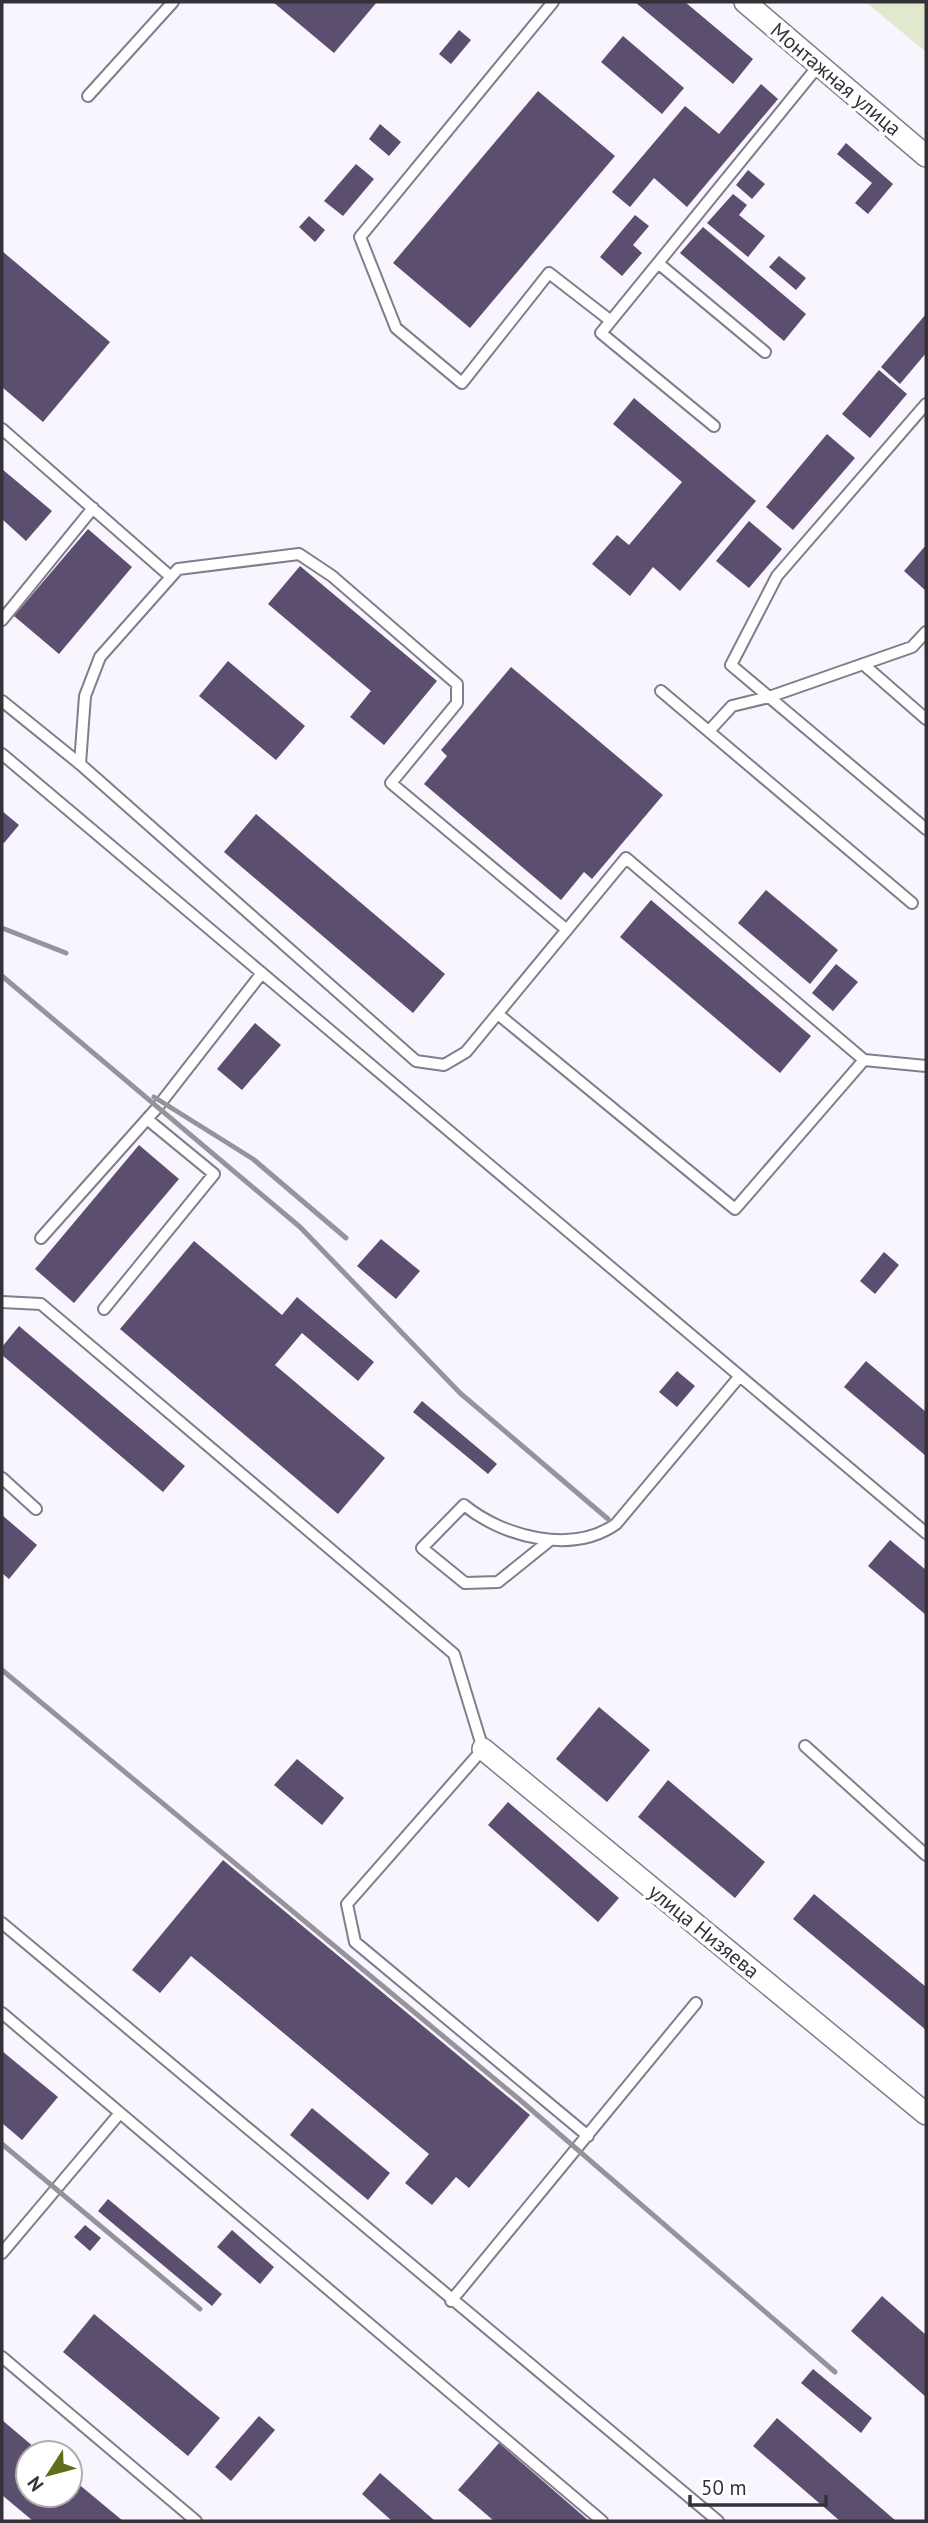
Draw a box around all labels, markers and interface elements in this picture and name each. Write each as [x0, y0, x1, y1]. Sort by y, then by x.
street label: Монтажная улица [765, 16, 907, 142]
street label: улица Низяева [643, 1878, 765, 1984]
north arrow [14, 2439, 84, 2509]
scale bar [690, 2464, 827, 2508]
text: N [22, 2472, 49, 2496]
text: 50 m [701, 2474, 747, 2501]

